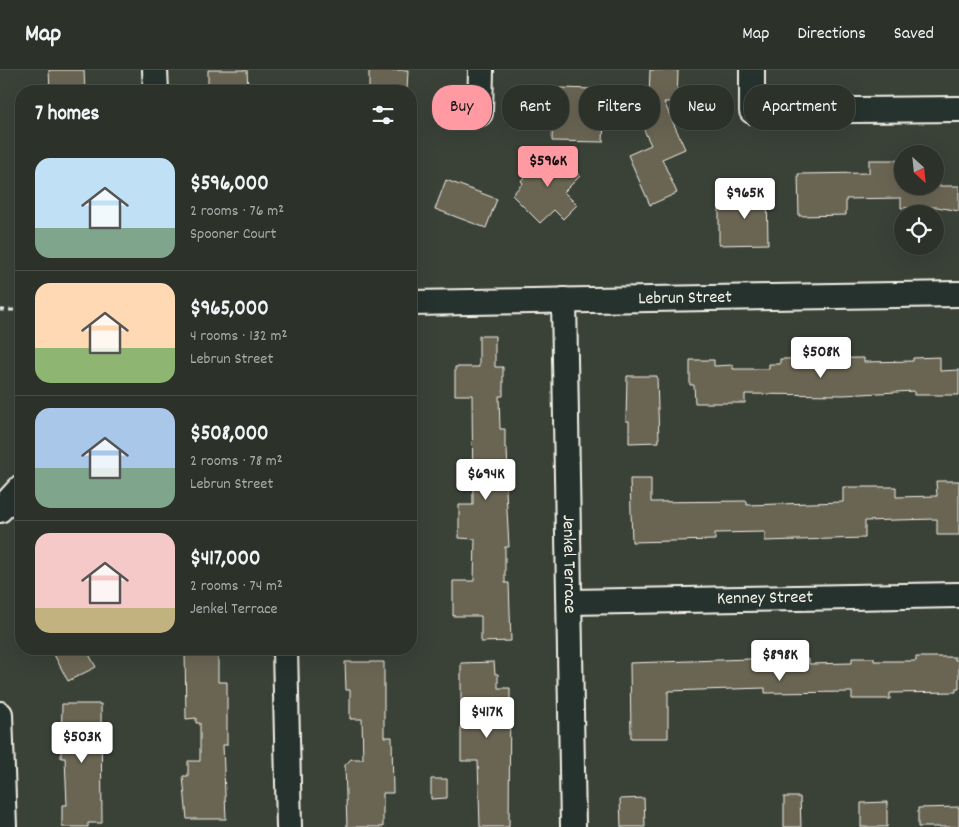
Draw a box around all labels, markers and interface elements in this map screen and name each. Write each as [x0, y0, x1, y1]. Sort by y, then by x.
text: Map [25, 18, 61, 52]
text: Map [742, 22, 769, 47]
text: Directions [797, 22, 866, 47]
text: Saved [894, 22, 934, 47]
chip: Buy [432, 85, 492, 130]
chip: Rent [502, 85, 569, 130]
chip: Filters [579, 85, 660, 130]
chip: New [670, 85, 734, 130]
chip: Apartment [744, 85, 855, 130]
text: 7 homes [35, 100, 99, 130]
icon: filters [369, 101, 397, 129]
north arrow [894, 145, 944, 195]
map controls [894, 145, 944, 255]
pin: $596K [513, 146, 583, 188]
text: $596K [529, 150, 567, 173]
text: $596,000 [190, 170, 269, 200]
icon: home [75, 178, 135, 238]
pin: $965K [710, 178, 780, 220]
text: $965K [726, 182, 764, 205]
text: 2 rooms · 76 m² [190, 200, 284, 223]
button: locate [894, 205, 944, 255]
text: Spooner Court [190, 223, 276, 246]
street label: Lebrun Street [638, 285, 732, 312]
text: $965,000 [190, 295, 269, 325]
icon: home [75, 303, 135, 363]
text: 4 rooms · 132 m² [190, 325, 287, 348]
pin: $508K [786, 336, 856, 379]
text: $508K [802, 341, 840, 364]
text: Lebrun Street [190, 348, 273, 371]
text: $508,000 [190, 420, 269, 450]
icon: home [75, 428, 135, 488]
text: 2 rooms · 78 m² [190, 450, 283, 473]
pin: $694K [451, 458, 521, 501]
text: $694K [467, 463, 505, 486]
text: Lebrun Street [190, 473, 273, 496]
street label: Jenkel Terrace [555, 514, 582, 614]
text: $417,000 [190, 545, 260, 575]
icon: home [75, 553, 135, 613]
text: 2 rooms · 74 m² [190, 575, 283, 598]
street label: Kenney Street [717, 585, 814, 612]
text: Jenkel Terrace [190, 598, 278, 621]
pin: $898K [745, 640, 815, 682]
text: $898K [762, 644, 798, 667]
pin: $417K [452, 696, 522, 739]
text: $417K [471, 701, 503, 724]
pin: $503K [47, 722, 117, 764]
text: $503K [63, 726, 101, 749]

